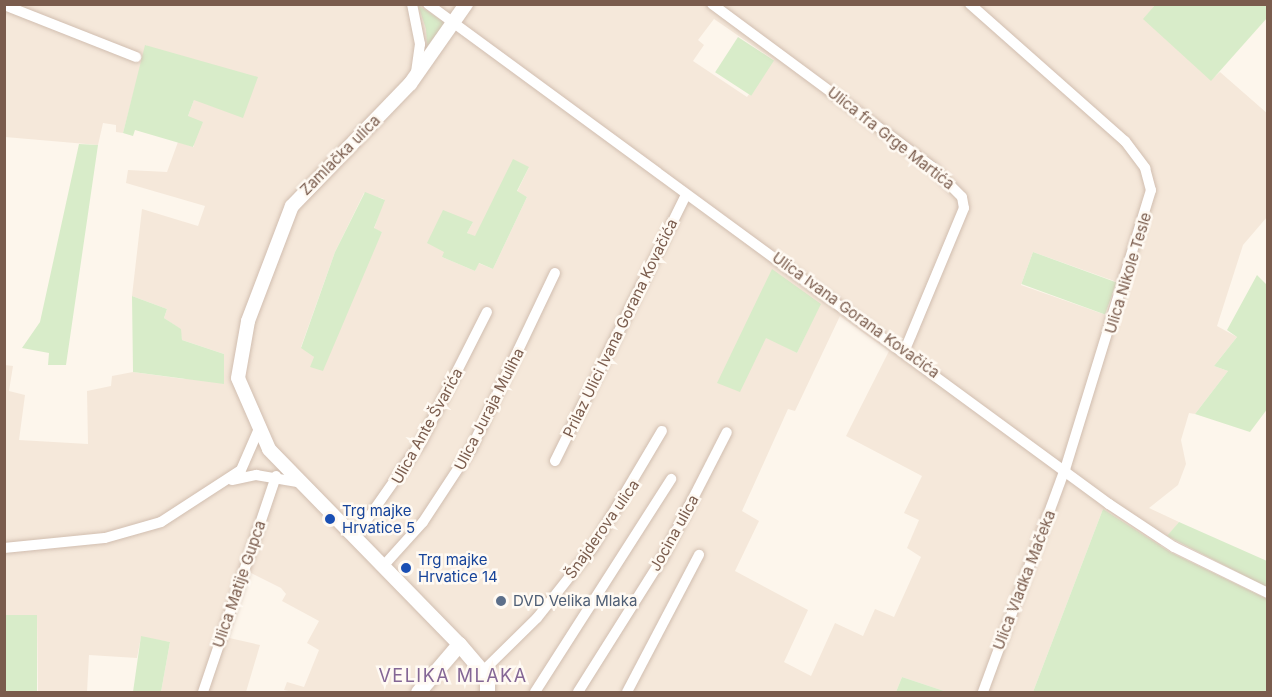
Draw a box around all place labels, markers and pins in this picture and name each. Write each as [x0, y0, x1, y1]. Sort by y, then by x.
place label: Trg majke Hrvatice 5 [342, 501, 415, 536]
marker: Trg majke Hrvatice 5 [323, 512, 337, 526]
place label: Trg majke Hrvatice 14 [418, 550, 498, 585]
marker: Trg majke Hrvatice 14 [399, 561, 413, 575]
place label: DVD Velika Mlaka [513, 592, 637, 610]
marker: DVD Velika Mlaka [494, 594, 508, 608]

